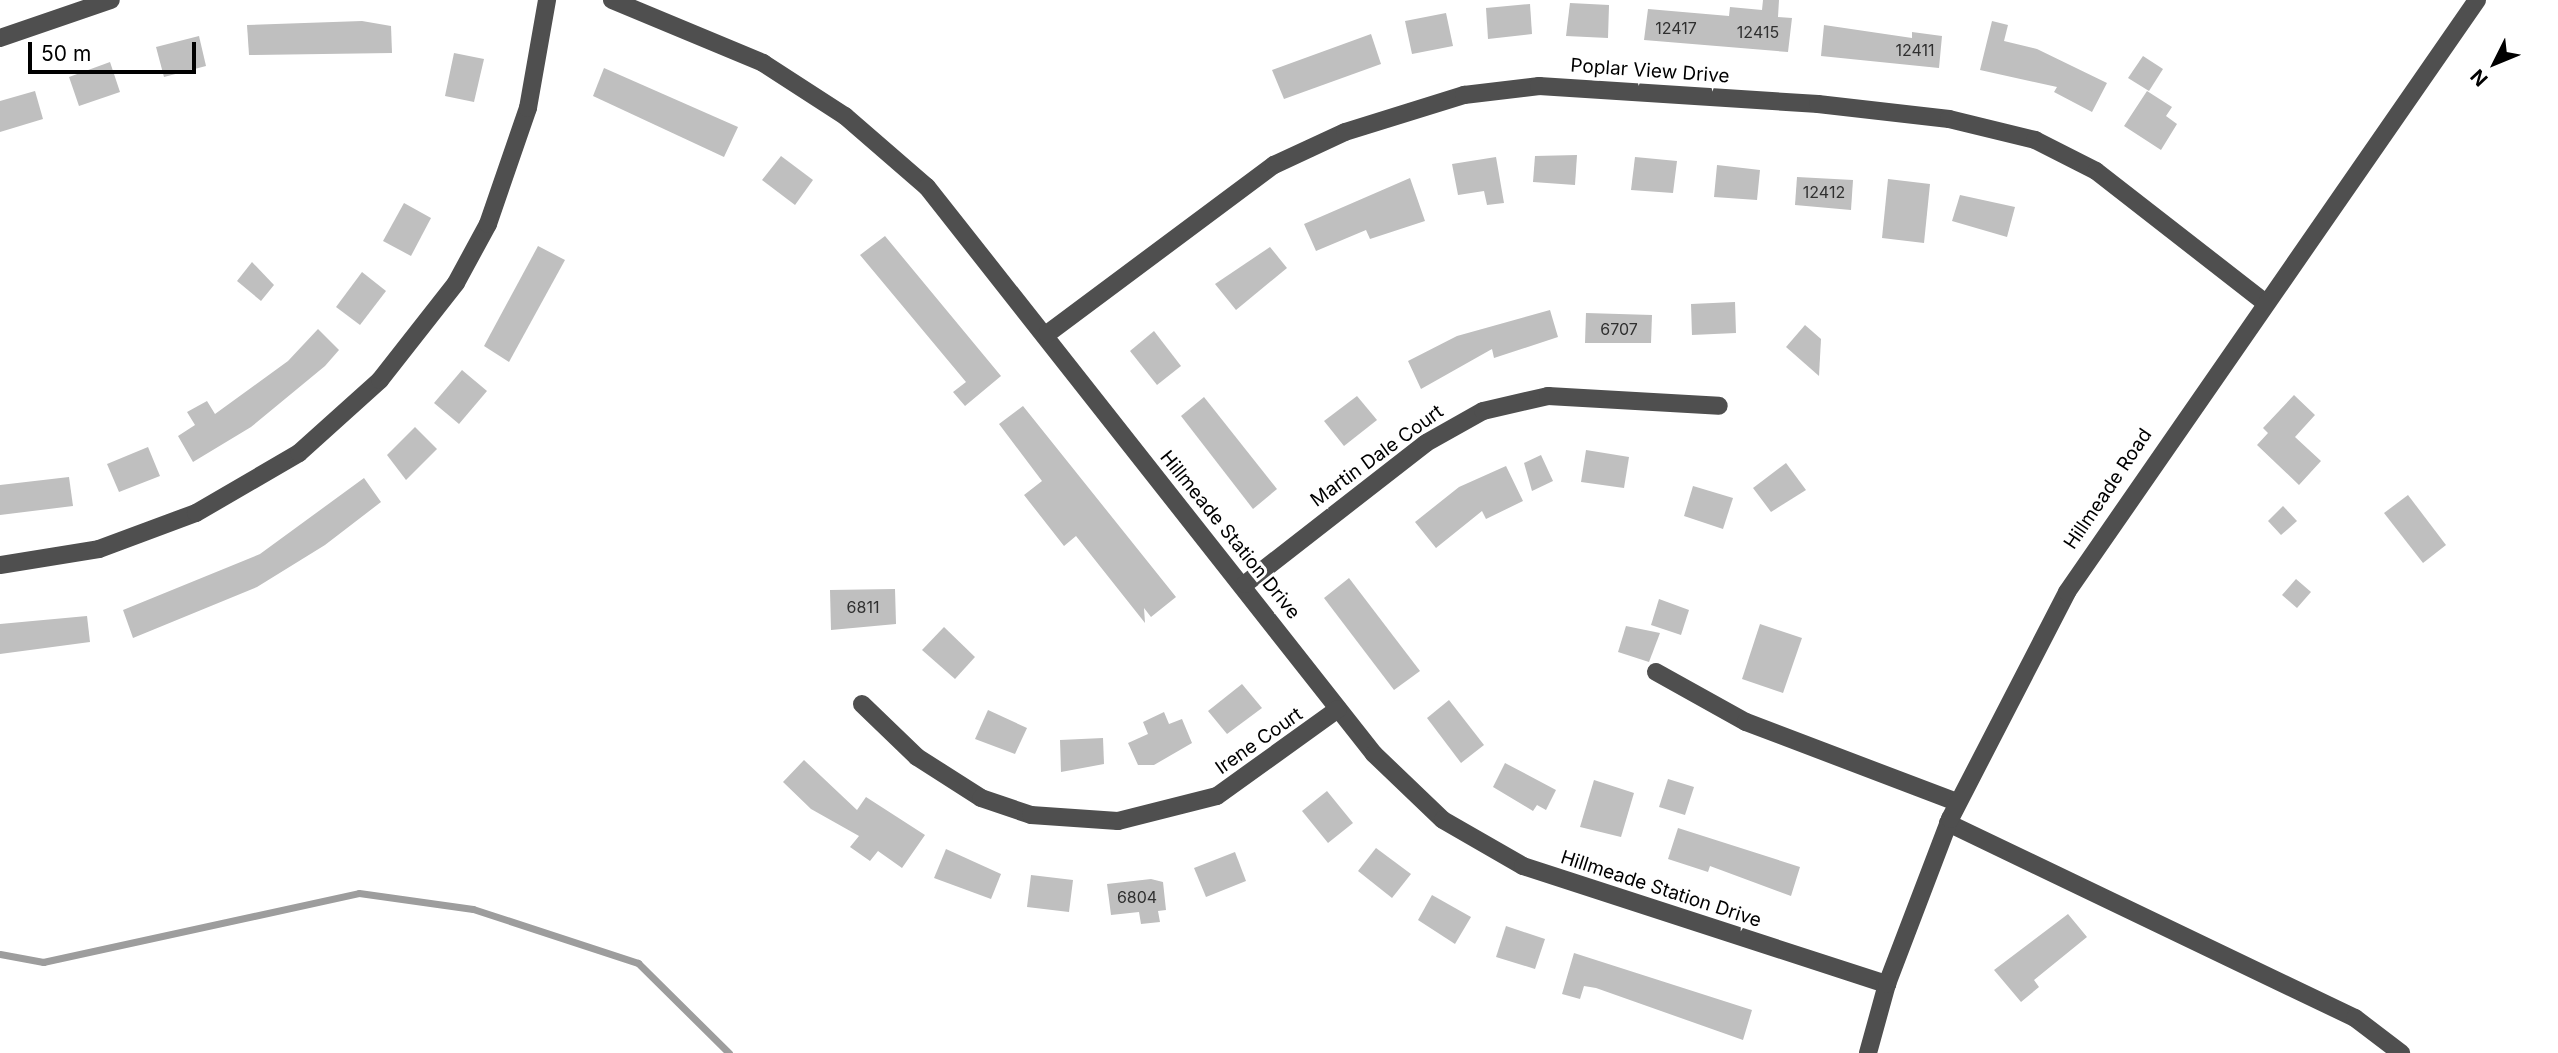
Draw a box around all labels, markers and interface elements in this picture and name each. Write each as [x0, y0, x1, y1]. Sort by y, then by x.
house number: 12417 [1655, 18, 1697, 38]
house number: 12415 [1737, 22, 1779, 42]
scale bar [32, 28, 200, 72]
north arrow [2460, 28, 2530, 98]
house number: 12411 [1895, 40, 1935, 60]
text: 50 m [41, 41, 91, 66]
street label: Poplar View Drive [1570, 54, 1730, 88]
text: N [2466, 65, 2493, 91]
house number: 12412 [1803, 182, 1845, 202]
house number: 6707 [1600, 319, 1638, 339]
street label: Martin Dale Court [1306, 400, 1448, 512]
street label: Hillmeade Road [2059, 424, 2157, 554]
street label: Hillmeade Station Drive [1155, 446, 1305, 624]
house number: 6811 [847, 597, 879, 617]
street label: Irene Court [1211, 703, 1307, 779]
street label: Hillmeade Station Drive [1558, 846, 1764, 932]
house number: 6804 [1117, 887, 1157, 907]

